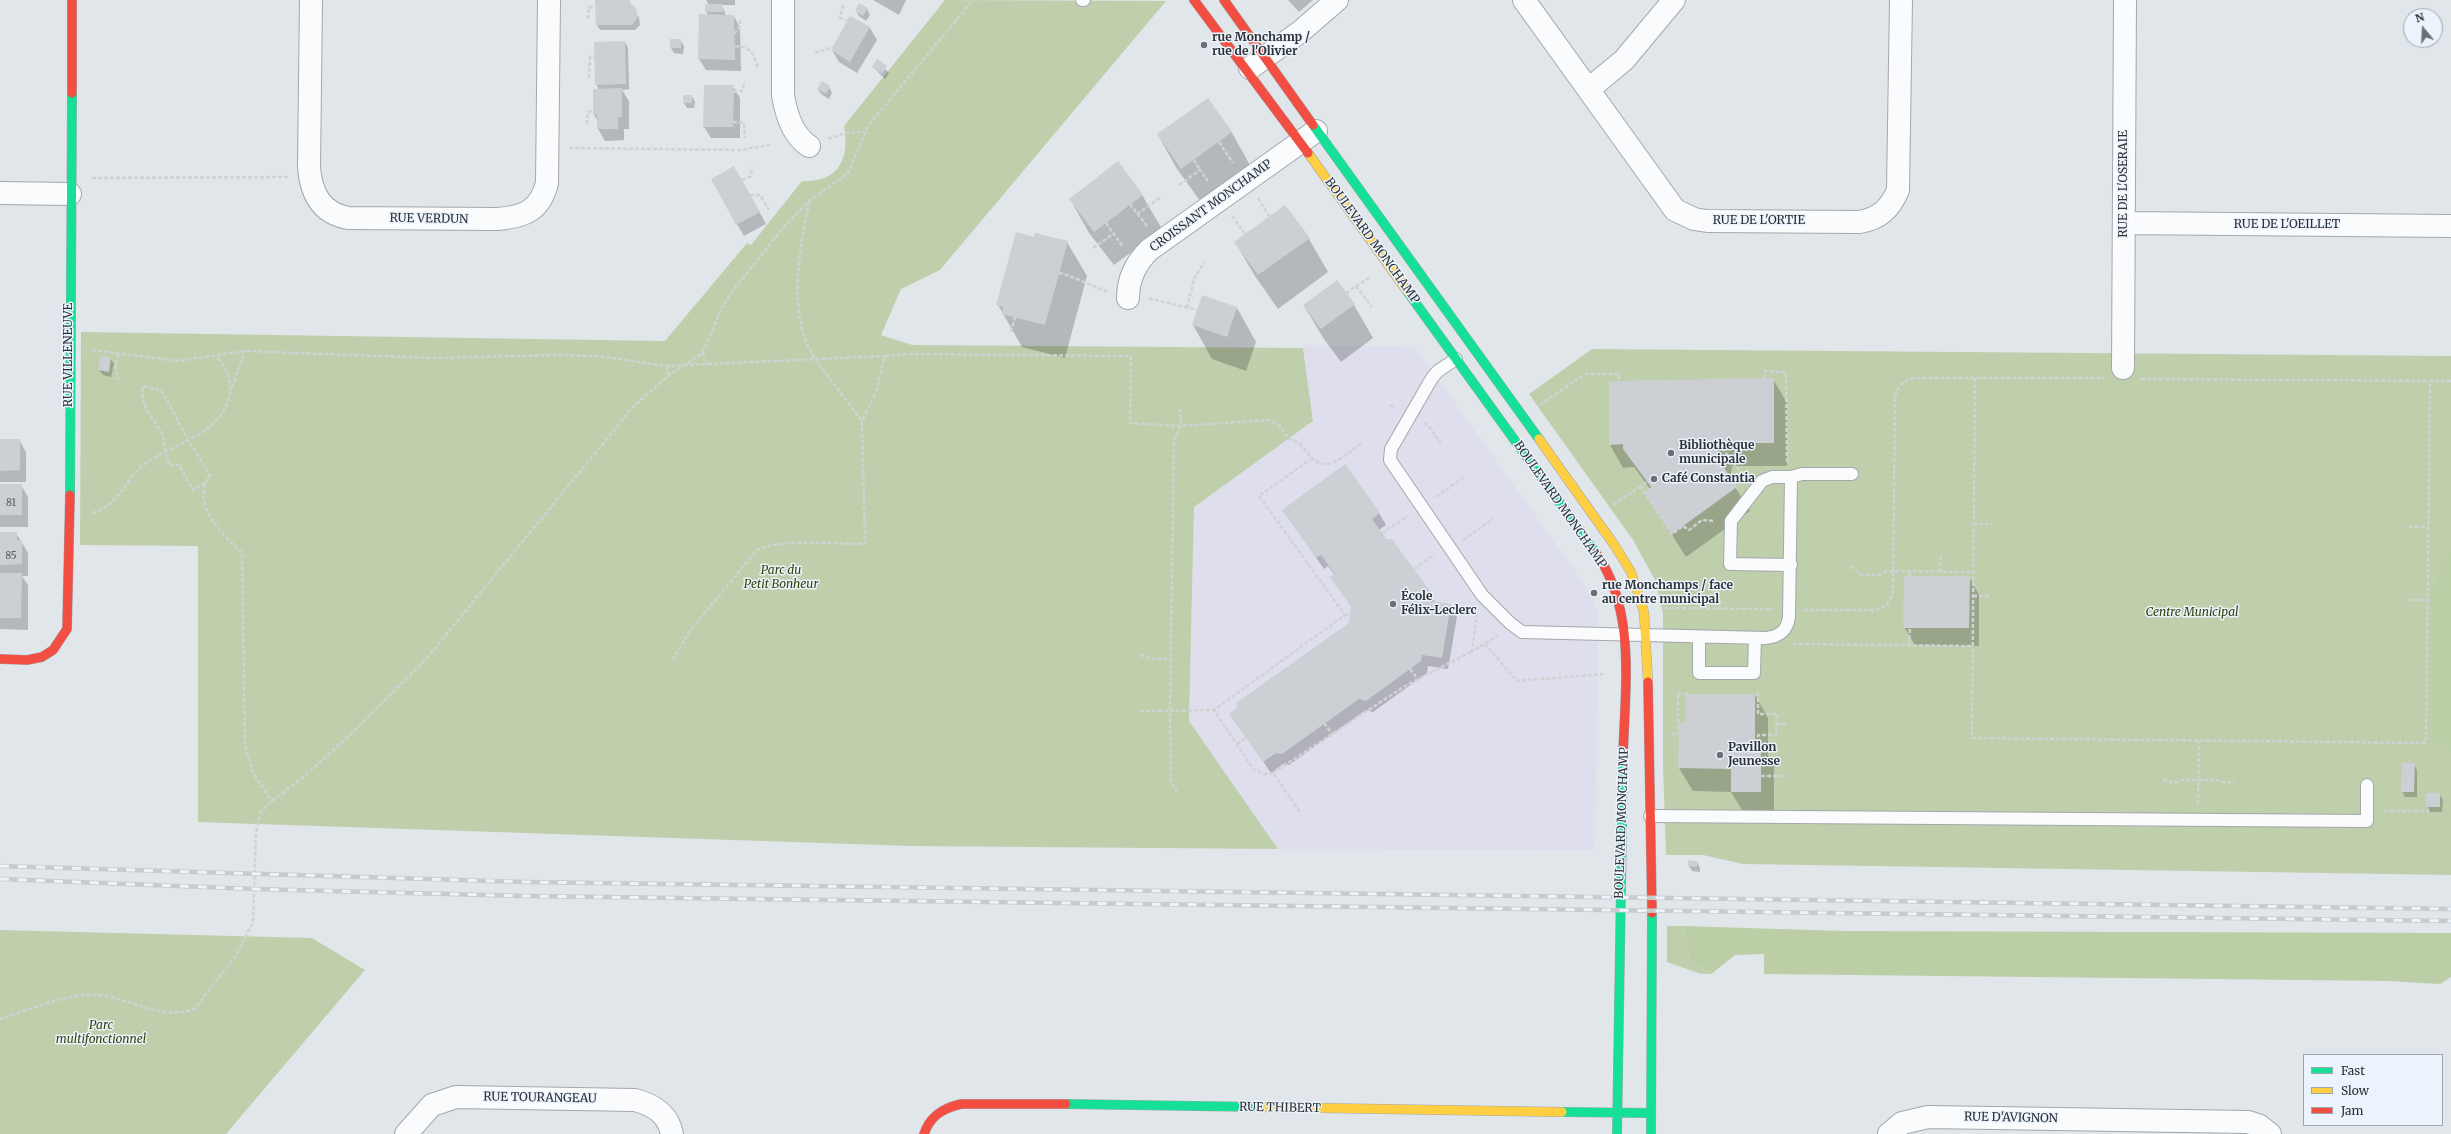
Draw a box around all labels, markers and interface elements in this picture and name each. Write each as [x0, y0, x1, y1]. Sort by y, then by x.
north arrow [2403, 8, 2443, 48]
text: N [2413, 10, 2426, 26]
place label: rue Monchamp / rue de l'Olivier [1212, 31, 1310, 59]
marker: rue Monchamp / rue de l'Olivier [1199, 40, 1209, 50]
street label: RUE DE L'OSERAIE [2117, 130, 2131, 238]
street label: CROISSANT MONCHAMP [1147, 157, 1275, 255]
street label: BOULEVARD MONCHAMP [1322, 175, 1422, 307]
street label: RUE VERDUN [390, 211, 468, 227]
street label: RUE DE L'ORTIE [1713, 214, 1805, 228]
street label: RUE DE L'OEILLET [2234, 218, 2340, 232]
street label: RUE VILLENEUVE [62, 303, 76, 407]
street label: BOULEVARD MONCHAMP [1511, 439, 1609, 571]
place label: Bibliothèque municipale [1679, 439, 1754, 467]
marker: Bibliothèque municipale [1666, 448, 1676, 458]
place label: Café Constantia [1662, 472, 1755, 486]
marker: Café Constantia [1649, 474, 1659, 484]
house number: 81 [6, 497, 16, 509]
house number: 85 [5, 550, 17, 562]
park label: Parc du Petit Bonheur [744, 564, 818, 592]
place label: rue Monchamps / face au centre municipal [1602, 579, 1733, 607]
marker: rue Monchamps / face au centre municipal [1589, 588, 1599, 598]
place label: École Félix-Leclerc [1401, 590, 1477, 618]
marker: École Félix-Leclerc [1388, 599, 1398, 609]
park label: Centre Municipal [2145, 606, 2239, 620]
place label: Pavillon Jeunesse [1728, 741, 1780, 769]
street label: BOULEVARD MONCHAMP [1612, 747, 1632, 899]
marker: Pavillon Jeunesse [1715, 750, 1725, 760]
park label: Parc multifonctionnel [56, 1019, 146, 1047]
legend [2303, 1054, 2443, 1126]
text: Fast [2341, 1063, 2365, 1078]
text: Slow [2341, 1083, 2369, 1098]
street label: RUE TOURANGEAU [483, 1090, 597, 1106]
street label: RUE THIBERT [1239, 1100, 1321, 1116]
text: Jam [2341, 1103, 2363, 1118]
street label: RUE D'AVIGNON [1964, 1110, 2058, 1126]

